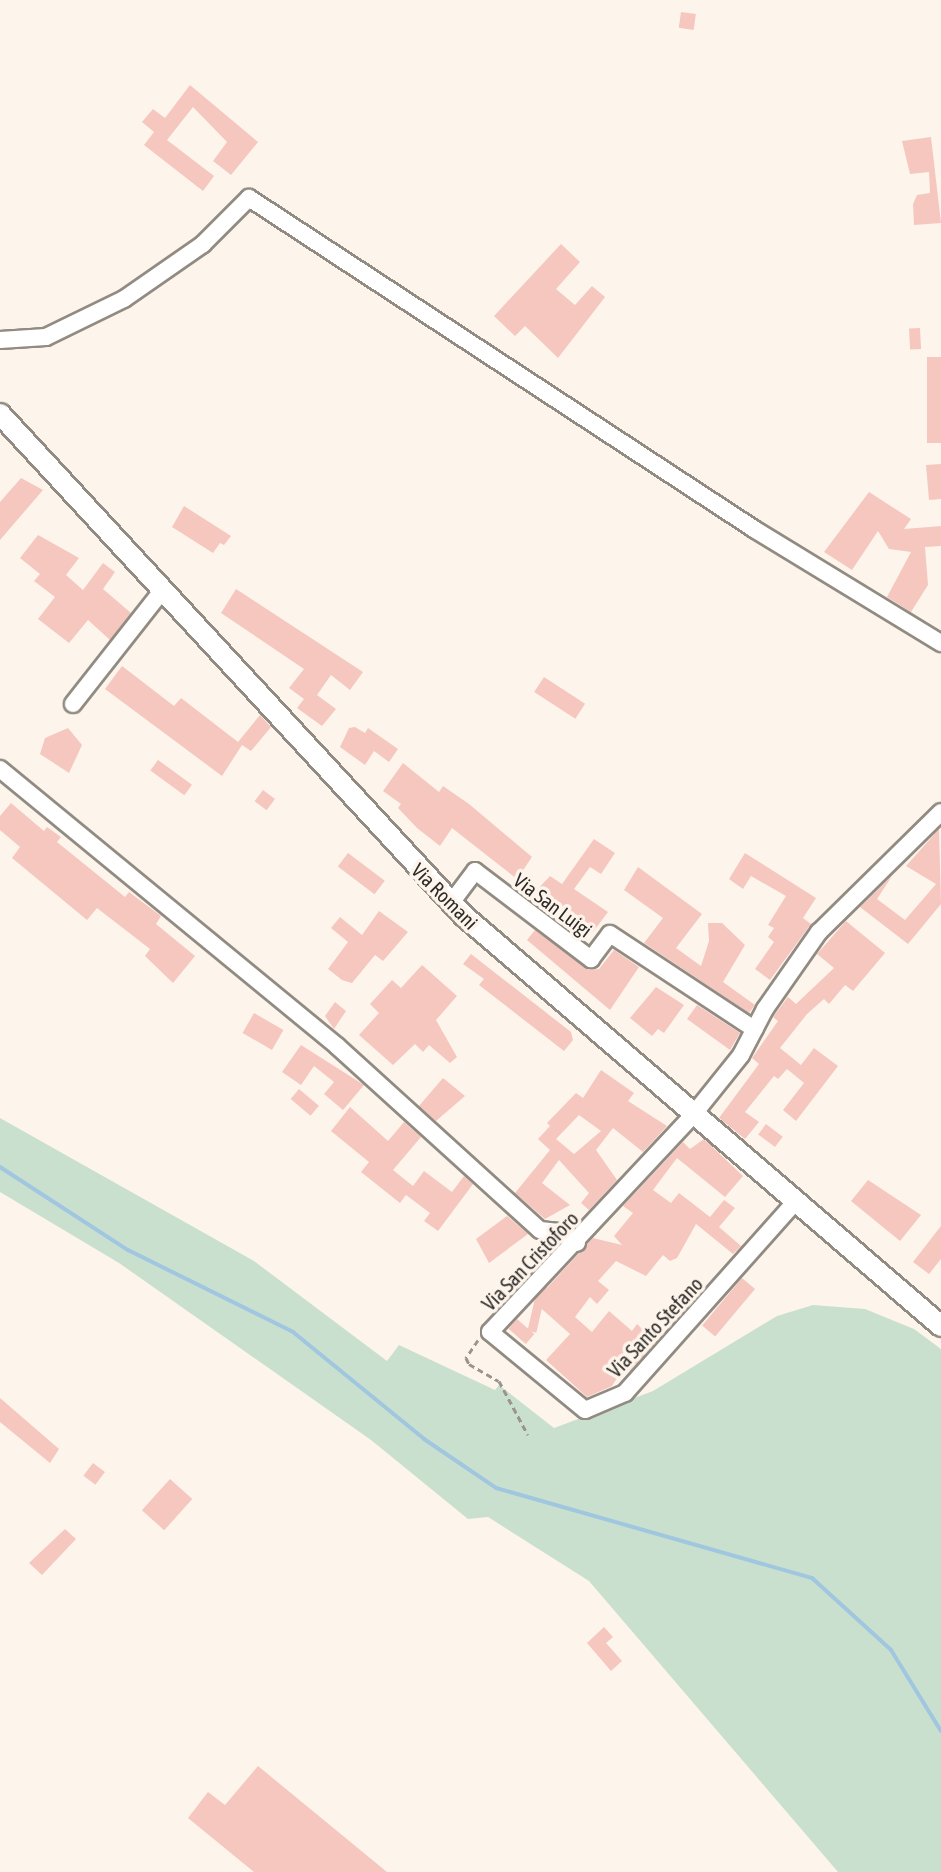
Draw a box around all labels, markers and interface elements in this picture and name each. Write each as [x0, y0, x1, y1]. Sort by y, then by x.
street label: Via Romani [407, 858, 483, 934]
street label: Via San Luigi [509, 868, 597, 942]
street label: Via San Cristoforo [477, 1207, 583, 1315]
street label: Via Santo Stefano [602, 1272, 708, 1382]

